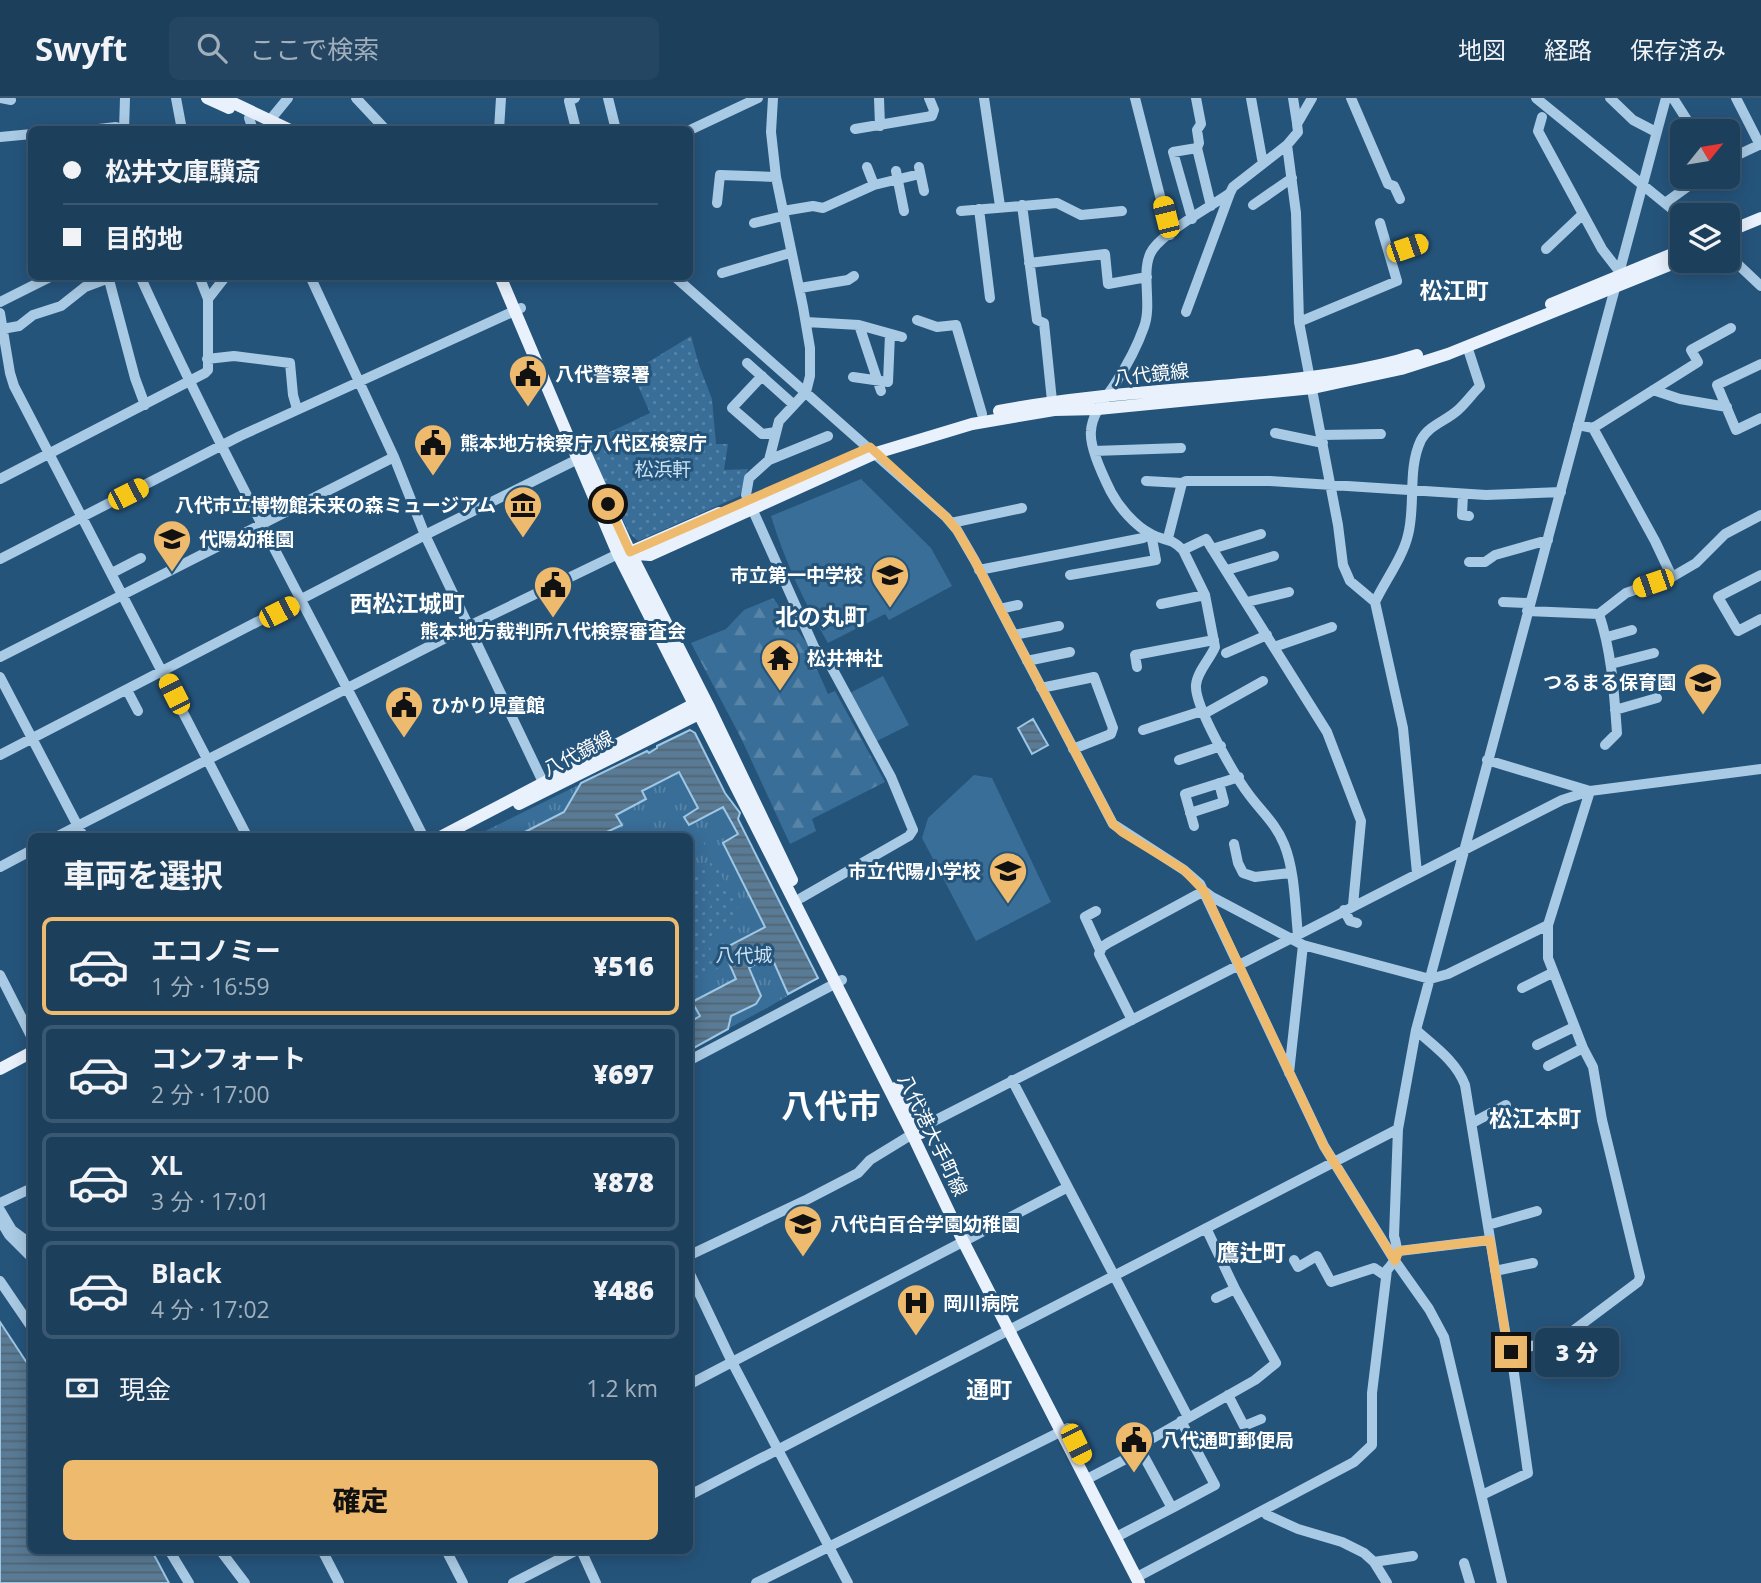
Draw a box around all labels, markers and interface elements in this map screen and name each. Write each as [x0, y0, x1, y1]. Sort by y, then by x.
search box [169, 17, 659, 80]
text: Swyft [35, 26, 127, 71]
icon: search [193, 29, 231, 67]
text: ここで検索 [249, 31, 379, 67]
text: 地図 [1458, 33, 1506, 66]
text: 経路 [1544, 33, 1592, 66]
text: 保存済み [1630, 33, 1726, 66]
north arrow [1670, 119, 1740, 189]
map controls [1670, 119, 1740, 273]
text: 松井文庫驥斎 [105, 153, 261, 189]
car [1151, 194, 1182, 240]
button: layers [1670, 203, 1740, 273]
text: 目的地 [105, 220, 183, 256]
car [1384, 231, 1431, 265]
district label: 松江町 [1420, 274, 1489, 306]
public building icon: 八代警察署 [507, 353, 549, 408]
street label: 八代鏡線 [1112, 357, 1190, 391]
place label: 八代警察署 [555, 361, 650, 387]
public building icon: 熊本地方検察庁八代区検察庁 [412, 422, 454, 477]
place label: 熊本地方検察庁八代区検察庁 [460, 430, 707, 456]
park label: 松浜軒 [634, 456, 692, 482]
car [105, 475, 152, 513]
museum icon: 八代市立博物館未来の森ミュージアム [502, 484, 544, 539]
route start [592, 488, 624, 520]
place label: 八代市立博物館未来の森ミュージアム [175, 492, 496, 518]
school or university icon: 代陽幼稚園 [151, 518, 193, 573]
place label: 代陽幼稚園 [199, 526, 294, 552]
school or university icon: 市立第一中学校 [869, 554, 911, 609]
place label: 市立第一中学校 [730, 562, 863, 588]
public building icon: 熊本地方裁判所八代検察審査会 [532, 564, 574, 619]
car [1630, 566, 1677, 600]
district label: 西松江城町 [350, 587, 465, 619]
car [256, 593, 303, 631]
district label: 北の丸町 [775, 600, 867, 632]
place label: 熊本地方裁判所八代検察審査会 [420, 618, 686, 644]
temple icon: 松井神社 [759, 637, 801, 692]
place label: 松井神社 [807, 645, 883, 671]
school or university icon: つるまる保育園 [1682, 661, 1724, 716]
place label: つるまる保育園 [1543, 669, 1676, 695]
car [156, 671, 193, 717]
public building icon: ひかり児童館 [383, 684, 425, 739]
place label: ひかり児童館 [431, 692, 545, 718]
street label: 八代鏡線 [538, 724, 618, 782]
school or university icon: 市立代陽小学校 [987, 850, 1029, 905]
text: 車両を選択 [63, 853, 223, 896]
place label: 市立代陽小学校 [848, 858, 981, 884]
text: エコノミー [151, 932, 281, 968]
icon: car [67, 935, 130, 998]
park label: 八代城 [715, 942, 773, 968]
text: ¥516 [593, 948, 654, 984]
text: 1 分 · 16:59 [151, 970, 270, 1002]
text: コンフォート [151, 1040, 306, 1076]
icon: car [67, 1043, 130, 1106]
text: ¥697 [593, 1056, 654, 1092]
street label: 八代港大手町線 [892, 1070, 974, 1200]
text: 2 分 · 17:00 [151, 1078, 270, 1110]
district label: 八代市 [782, 1083, 881, 1128]
district label: 松江本町 [1489, 1102, 1581, 1134]
text: XL [151, 1147, 183, 1183]
icon: car [67, 1151, 130, 1214]
text: ¥878 [593, 1164, 654, 1200]
text: 3 分 · 17:01 [151, 1185, 270, 1217]
school or university icon: 八代白百合学園幼稚園 [782, 1203, 824, 1258]
place label: 八代白百合学園幼稚園 [830, 1211, 1020, 1237]
district label: 鷹辻町 [1217, 1236, 1286, 1268]
text: Black [151, 1255, 222, 1291]
icon: car [67, 1259, 130, 1322]
text: ¥486 [593, 1272, 654, 1308]
hospital icon: 岡川病院 [895, 1282, 937, 1337]
place label: 岡川病院 [943, 1290, 1019, 1316]
text: 4 分 · 17:02 [151, 1293, 270, 1325]
callout: 3 分 [1536, 1328, 1620, 1376]
route end [1495, 1336, 1527, 1368]
text: 3 分 [1556, 1336, 1598, 1368]
icon: cash [63, 1369, 101, 1407]
text: 現金 [119, 1371, 171, 1407]
text: 1.2 km [586, 1372, 658, 1404]
district label: 通町 [966, 1373, 1012, 1405]
public building icon: 八代通町郵便局 [1113, 1419, 1155, 1474]
car [1058, 1421, 1095, 1467]
place label: 八代通町郵便局 [1161, 1427, 1294, 1453]
button: 確定 [63, 1460, 658, 1540]

